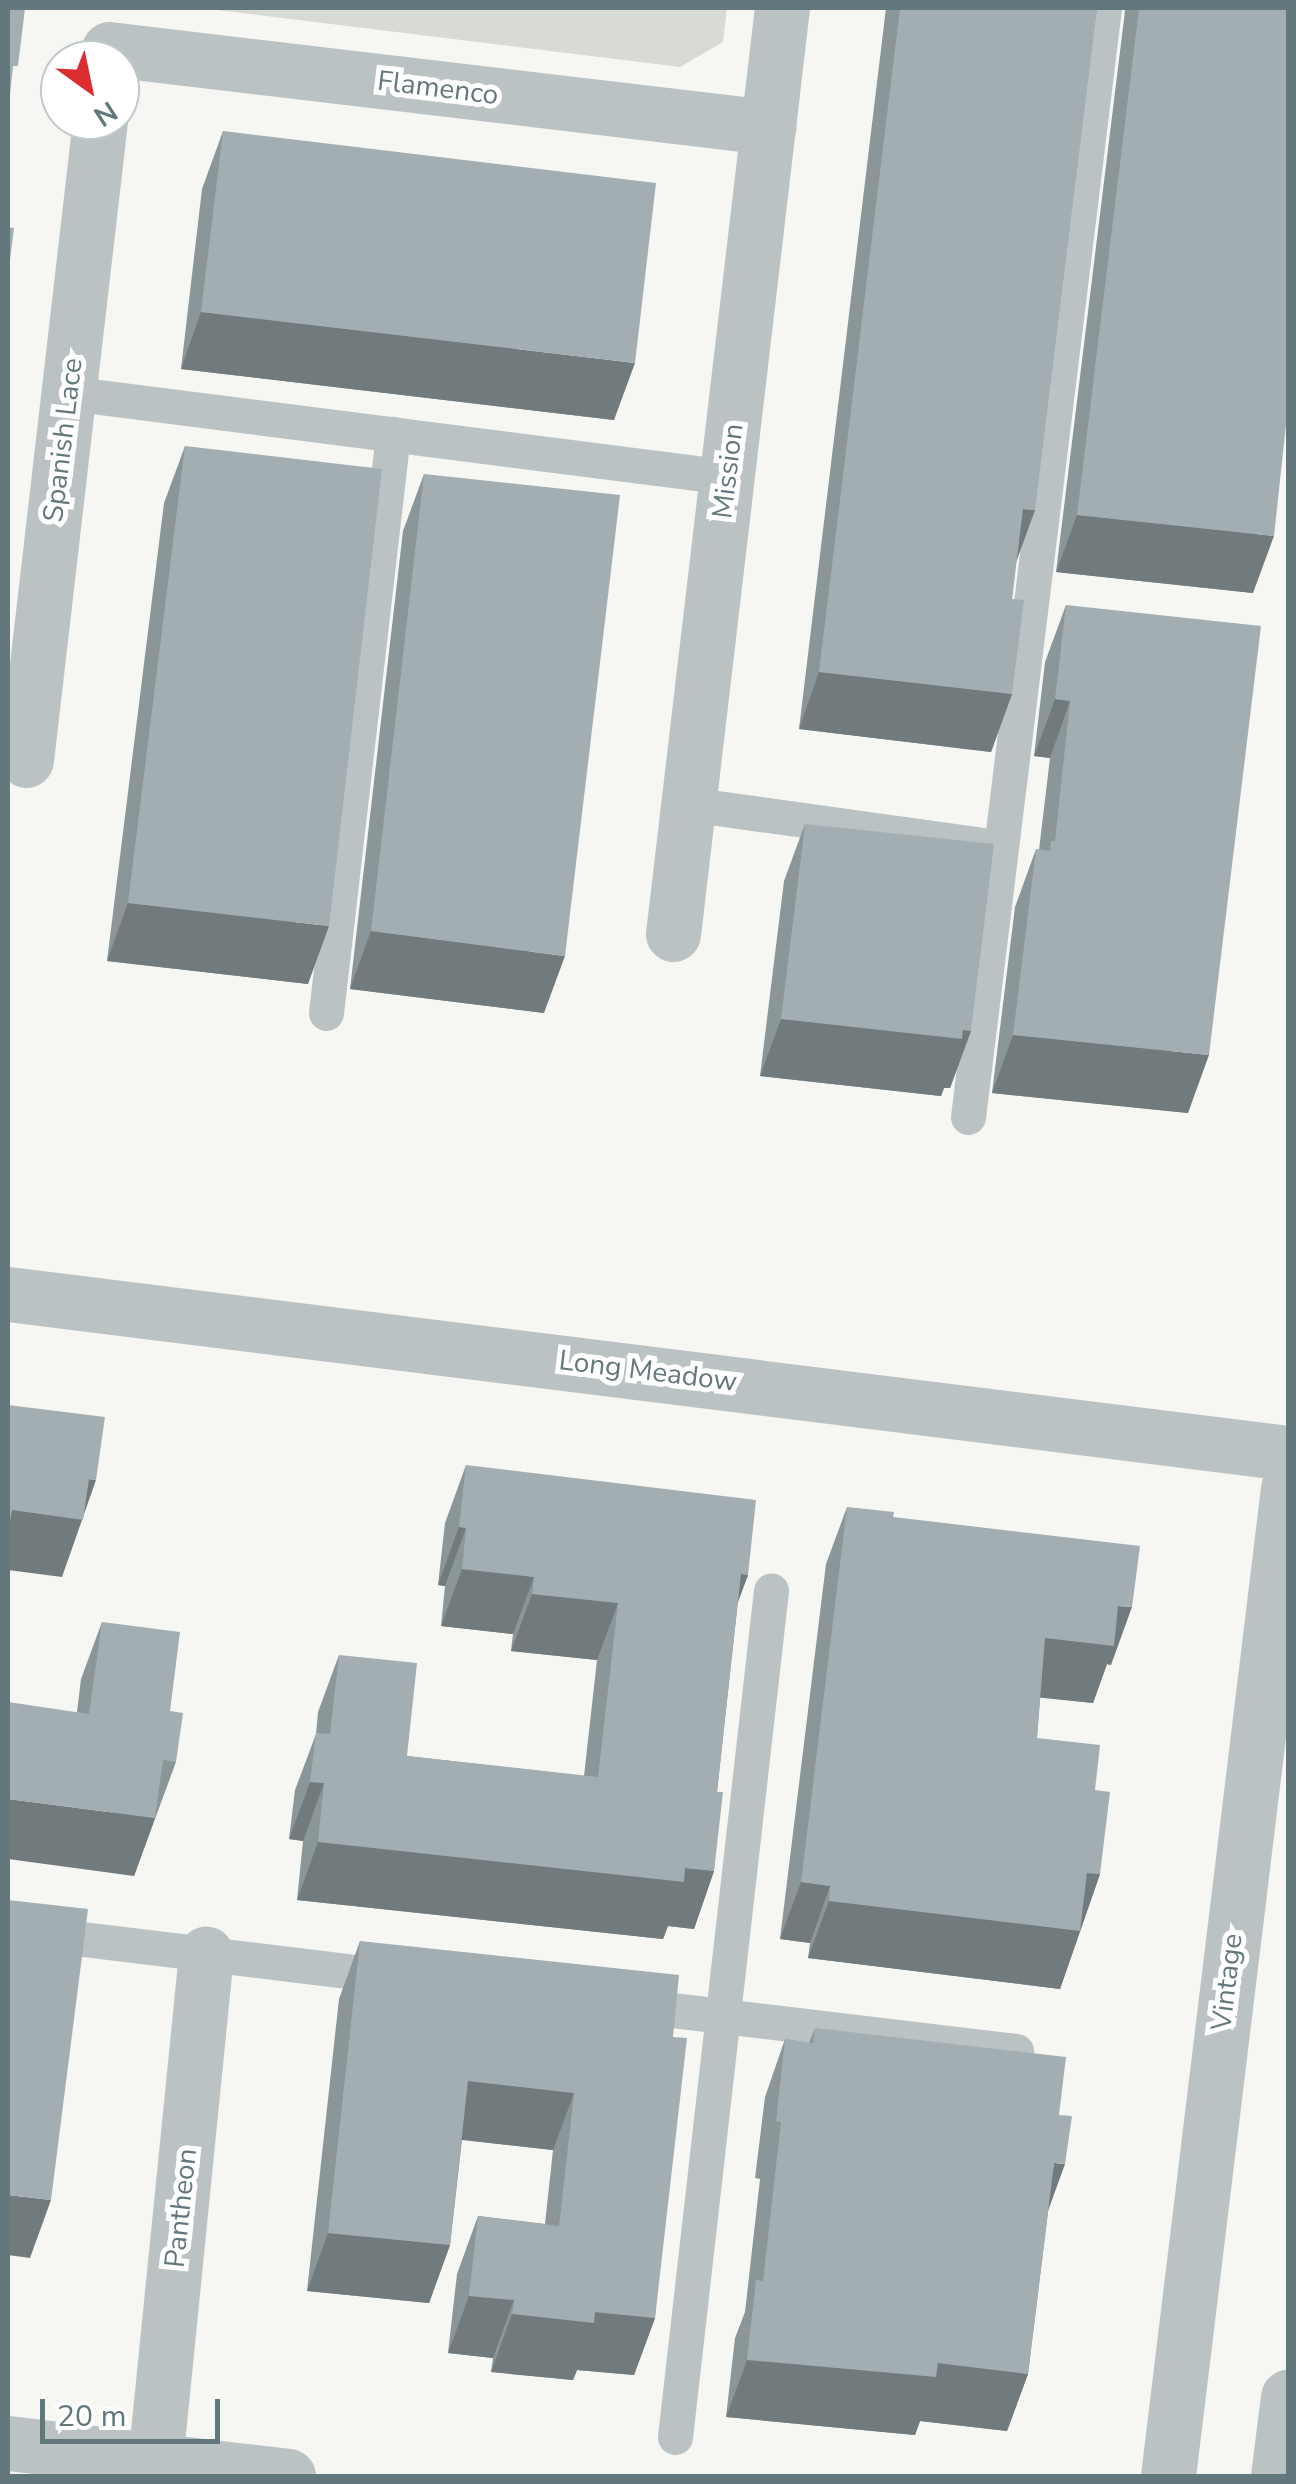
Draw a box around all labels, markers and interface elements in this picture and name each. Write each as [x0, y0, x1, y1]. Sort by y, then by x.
north arrow [40, 40, 140, 140]
street label: Flamenco [376, 64, 500, 112]
text: N [86, 92, 124, 135]
street label: Spanish Lace [36, 356, 90, 524]
street label: Mission [706, 422, 750, 520]
street label: Long Meadow [557, 1343, 739, 1399]
street label: Vintage [1204, 1931, 1250, 2033]
street label: Pantheon [158, 2147, 204, 2269]
scale bar [45, 2379, 225, 2441]
text: 20 m [57, 2396, 126, 2437]

